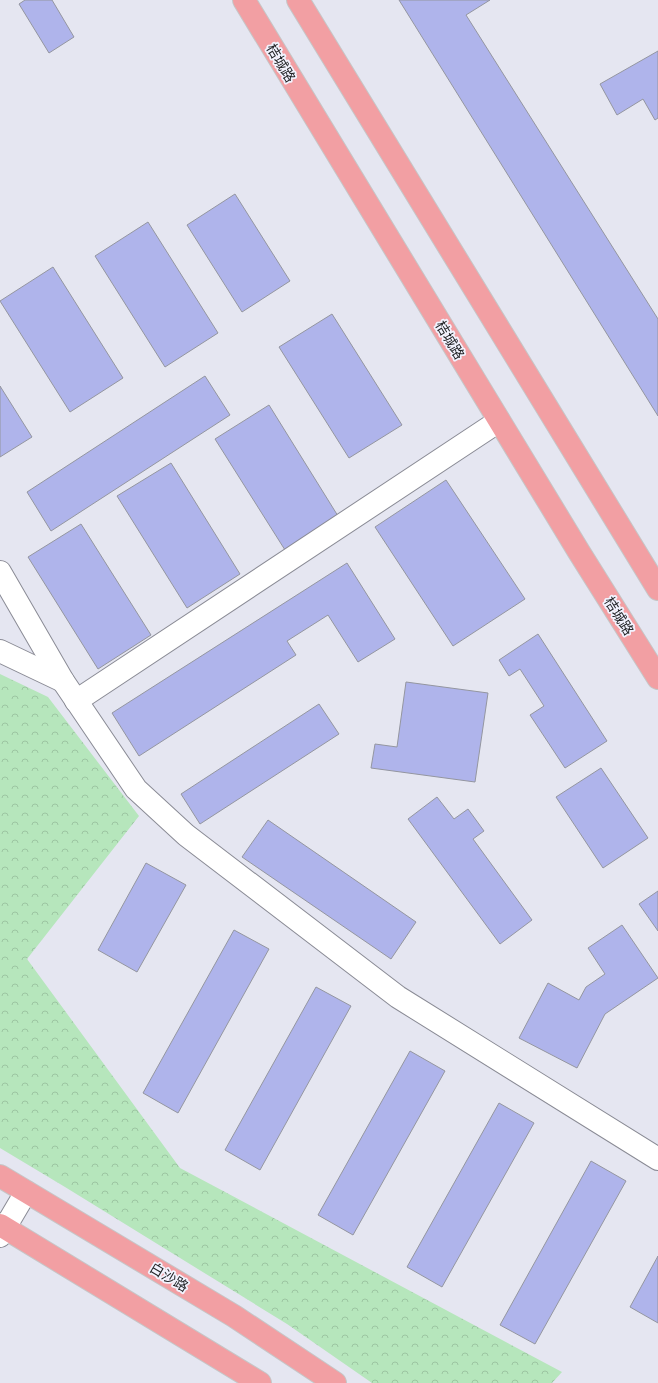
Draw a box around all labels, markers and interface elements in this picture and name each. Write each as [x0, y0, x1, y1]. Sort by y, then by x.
street label: 桔城路 [262, 40, 300, 86]
street label: 桔城路 [431, 317, 469, 363]
street label: 桔城路 [600, 593, 638, 639]
street label: 白沙路 [146, 1258, 192, 1296]

